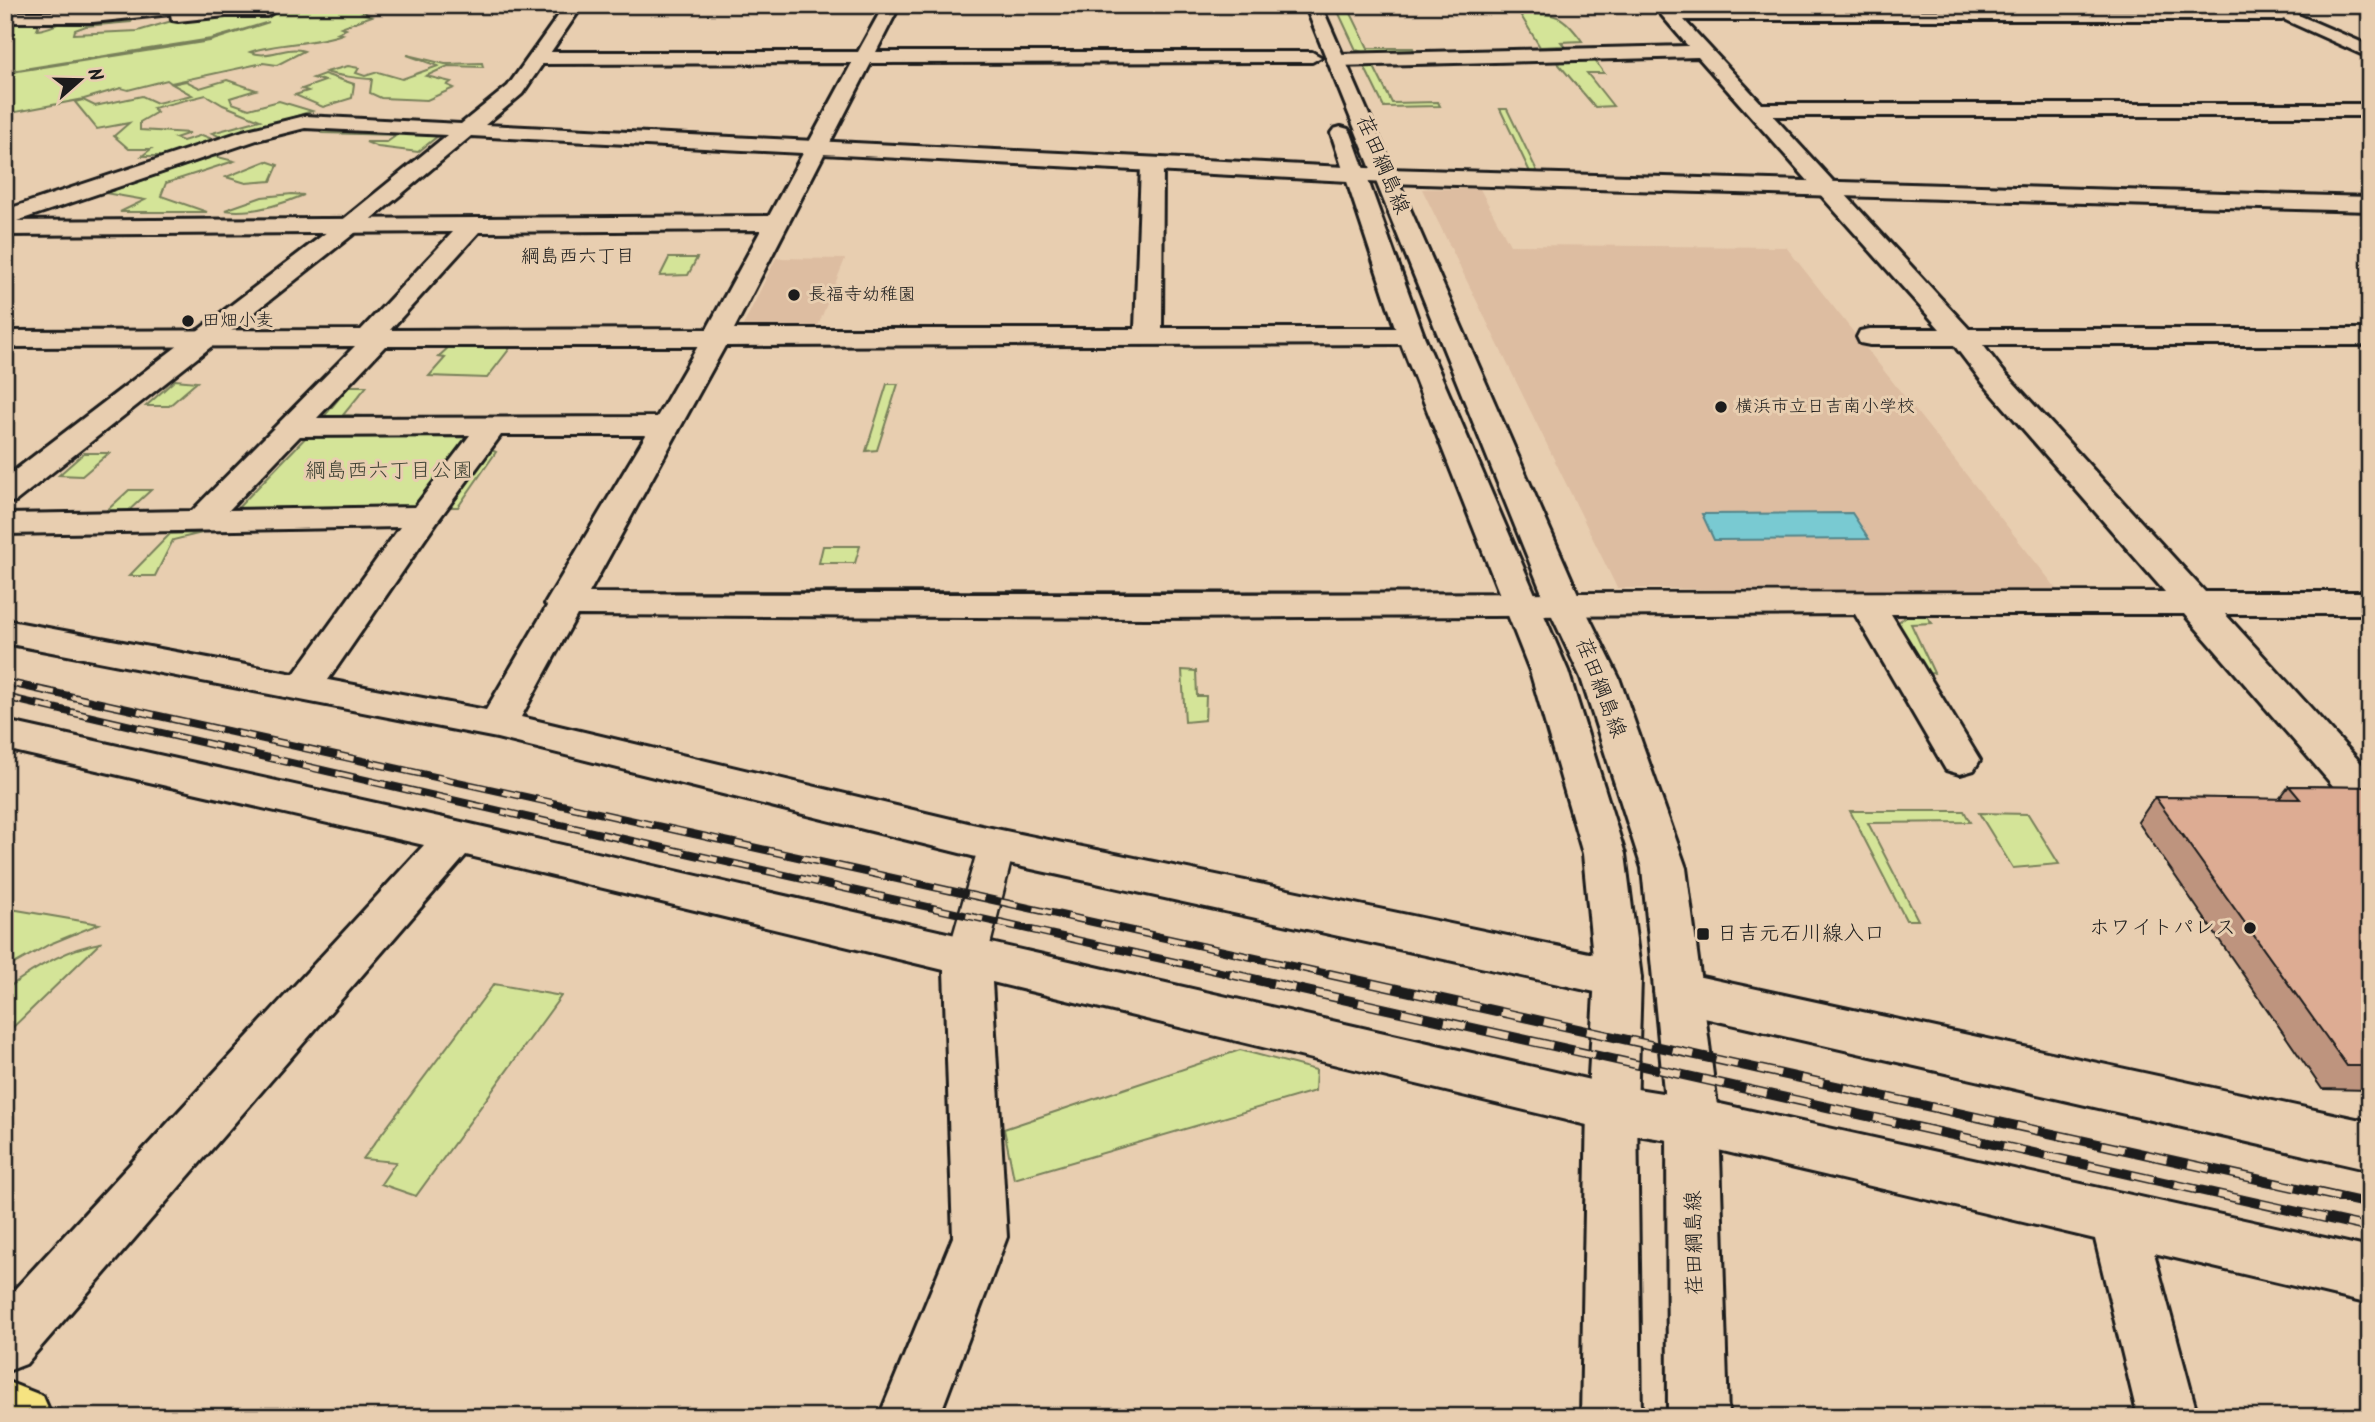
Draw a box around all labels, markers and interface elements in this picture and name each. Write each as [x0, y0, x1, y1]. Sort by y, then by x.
north arrow [46, 46, 116, 116]
text: N [78, 64, 110, 86]
street label: 荏田綱島線 [1346, 110, 1418, 220]
district label: 綱島西六丁目 [521, 242, 635, 272]
place label: 長福寺幼稚園 [808, 281, 916, 310]
marker: 長福寺幼稚園 [786, 287, 802, 303]
place label: 田畑小麦 [202, 307, 274, 336]
marker: 田畑小麦 [180, 313, 196, 329]
place label: 横浜市立日吉南小学校 [1735, 393, 1915, 422]
marker: 横浜市立日吉南小学校 [1713, 399, 1729, 415]
park label: 綱島西六丁目公園 [305, 455, 473, 488]
street label: 荏田綱島線 [1566, 633, 1634, 743]
place label: ホワイトパレス [2089, 912, 2236, 945]
place label: 日吉元石川線入口 [1717, 918, 1885, 951]
marker: ホワイトパレス [2242, 920, 2258, 936]
marker: 日吉元石川線入口 [1695, 926, 1711, 942]
street label: 荏田綱島線 [1678, 1190, 1712, 1296]

